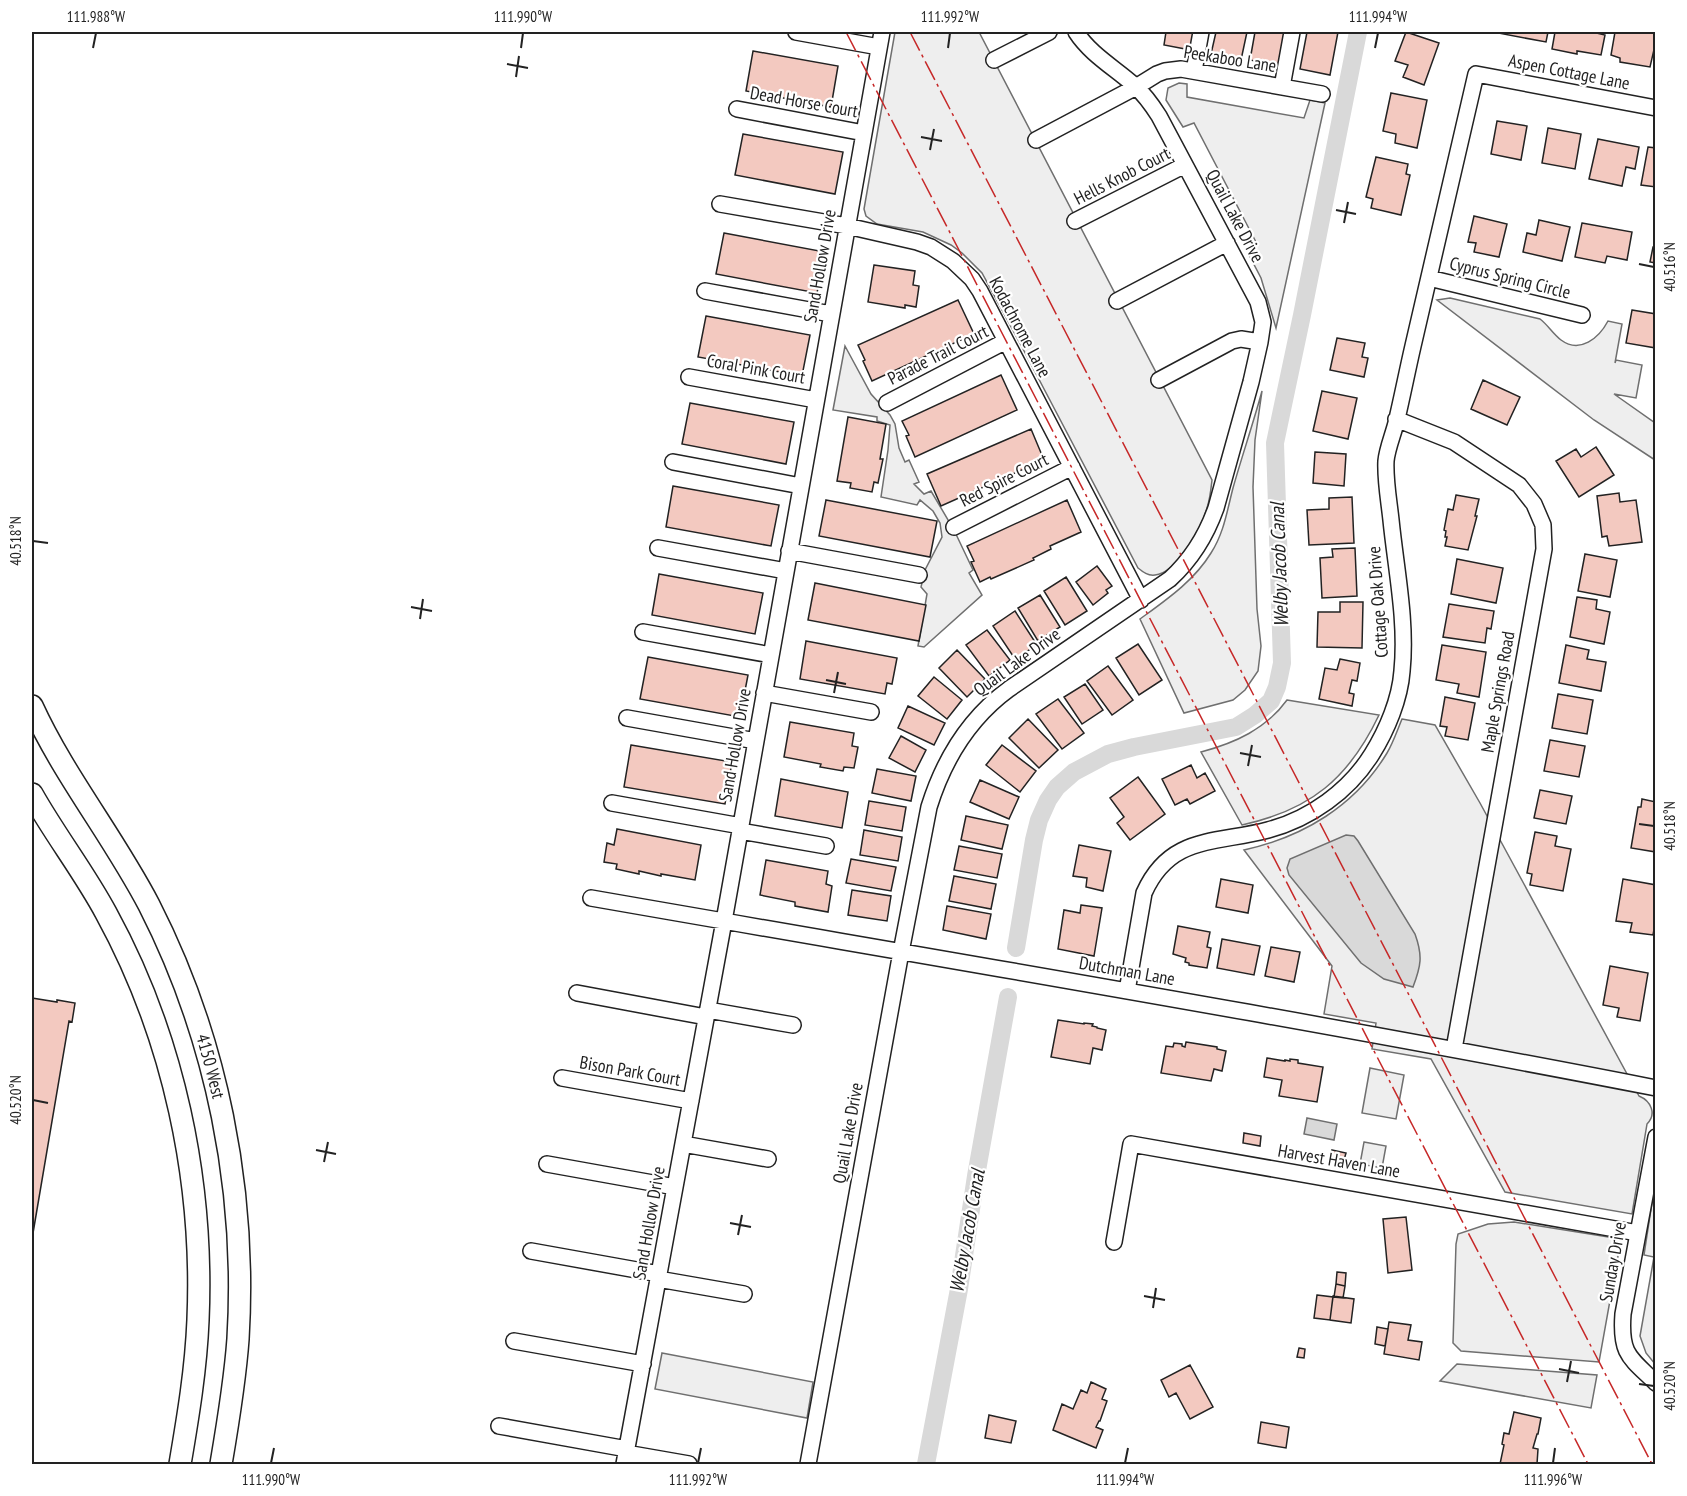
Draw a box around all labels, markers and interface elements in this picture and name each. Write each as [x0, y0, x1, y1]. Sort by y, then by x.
text: 111.988°W [67, 7, 125, 26]
text: 111.990°W [494, 7, 552, 26]
text: 111.992°W [921, 7, 979, 26]
text: 111.994°W [1349, 7, 1407, 26]
street label: Peekaboo Lane [1182, 40, 1278, 77]
street label: Aspen Cottage Lane [1507, 48, 1632, 95]
street label: Dead Horse Court [748, 81, 860, 122]
street label: Hells Knob Court [1070, 141, 1174, 210]
street label: Quail Lake Drive [1201, 165, 1270, 266]
street label: Sand Hollow Drive [798, 207, 841, 324]
text: 40.516°N [1660, 242, 1679, 292]
street label: Cyprus Spring Circle [1447, 251, 1573, 304]
street label: Kodachrome Lane [984, 272, 1057, 381]
street label: Parade Trail Court [884, 319, 992, 390]
street label: Coral Pink Court [705, 349, 807, 388]
street label: Red Spire Court [956, 447, 1052, 512]
water label: Welby Jacob Canal [1264, 500, 1294, 628]
text: 40.518°N [6, 516, 25, 566]
street label: Cottage Oak Drive [1362, 545, 1393, 659]
street label: Quail Lake Drive [969, 622, 1065, 701]
street label: Maple Springs Road [1476, 630, 1519, 754]
street label: Sand Hollow Drive [713, 686, 756, 803]
text: 40.518°N [1660, 801, 1679, 851]
street label: Dutchman Lane [1077, 951, 1177, 990]
street label: 4150 West [191, 1031, 230, 1101]
street label: Bison Park Court [578, 1050, 682, 1091]
text: 40.520°N [6, 1075, 25, 1125]
street label: Quail Lake Drive [827, 1081, 868, 1185]
street label: Harvest Haven Lane [1276, 1138, 1402, 1183]
street label: Sand Hollow Drive [627, 1164, 670, 1281]
water label: Welby Jacob Canal [943, 1165, 991, 1295]
street label: Sunday Drive [1594, 1220, 1631, 1304]
text: 40.520°N [1660, 1361, 1679, 1411]
text: 111.990°W [242, 1470, 300, 1489]
text: 111.992°W [669, 1470, 727, 1489]
text: 111.994°W [1096, 1470, 1154, 1489]
text: 111.996°W [1524, 1470, 1582, 1489]

